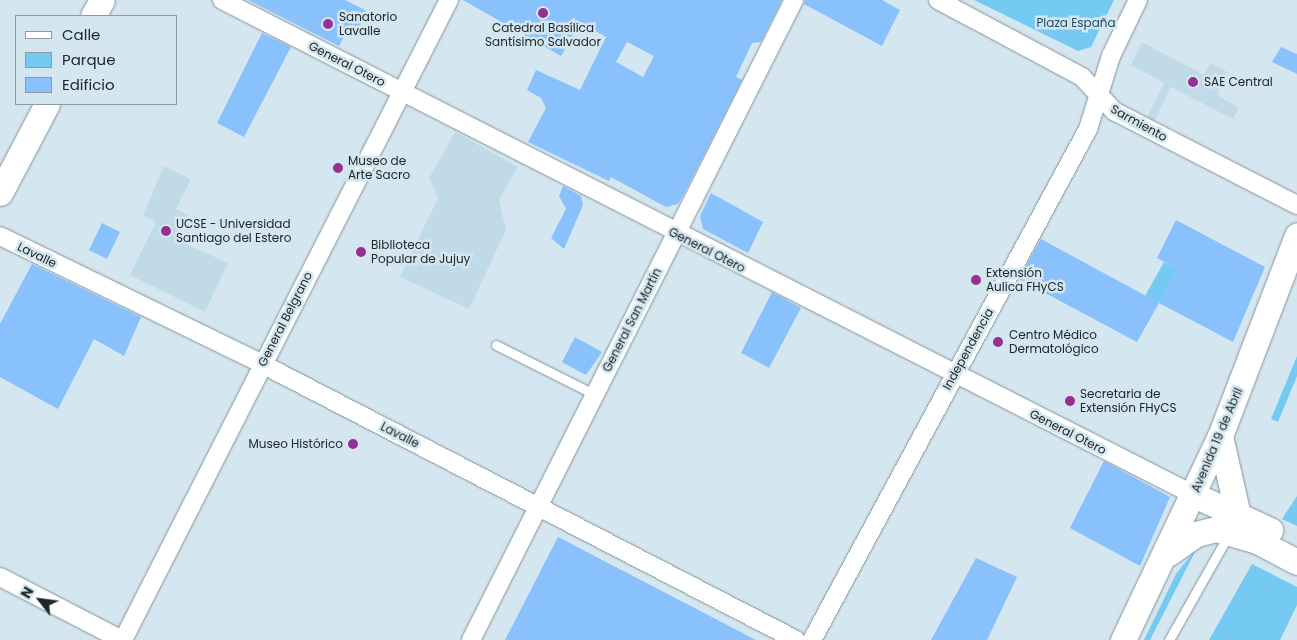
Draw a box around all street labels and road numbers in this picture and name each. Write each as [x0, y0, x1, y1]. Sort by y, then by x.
street label: General Otero [306, 39, 388, 89]
street label: Sarmiento [1108, 102, 1170, 144]
street label: General Otero [666, 225, 748, 275]
street label: Lavalle [15, 239, 59, 271]
street label: General San Martín [600, 266, 664, 374]
street label: General Belgrano [255, 269, 315, 369]
street label: Independencia [940, 306, 996, 392]
street label: Avenida 19 de Abril [1188, 386, 1246, 494]
street label: General Otero [1027, 407, 1109, 457]
street label: Lavalle [378, 419, 422, 451]

